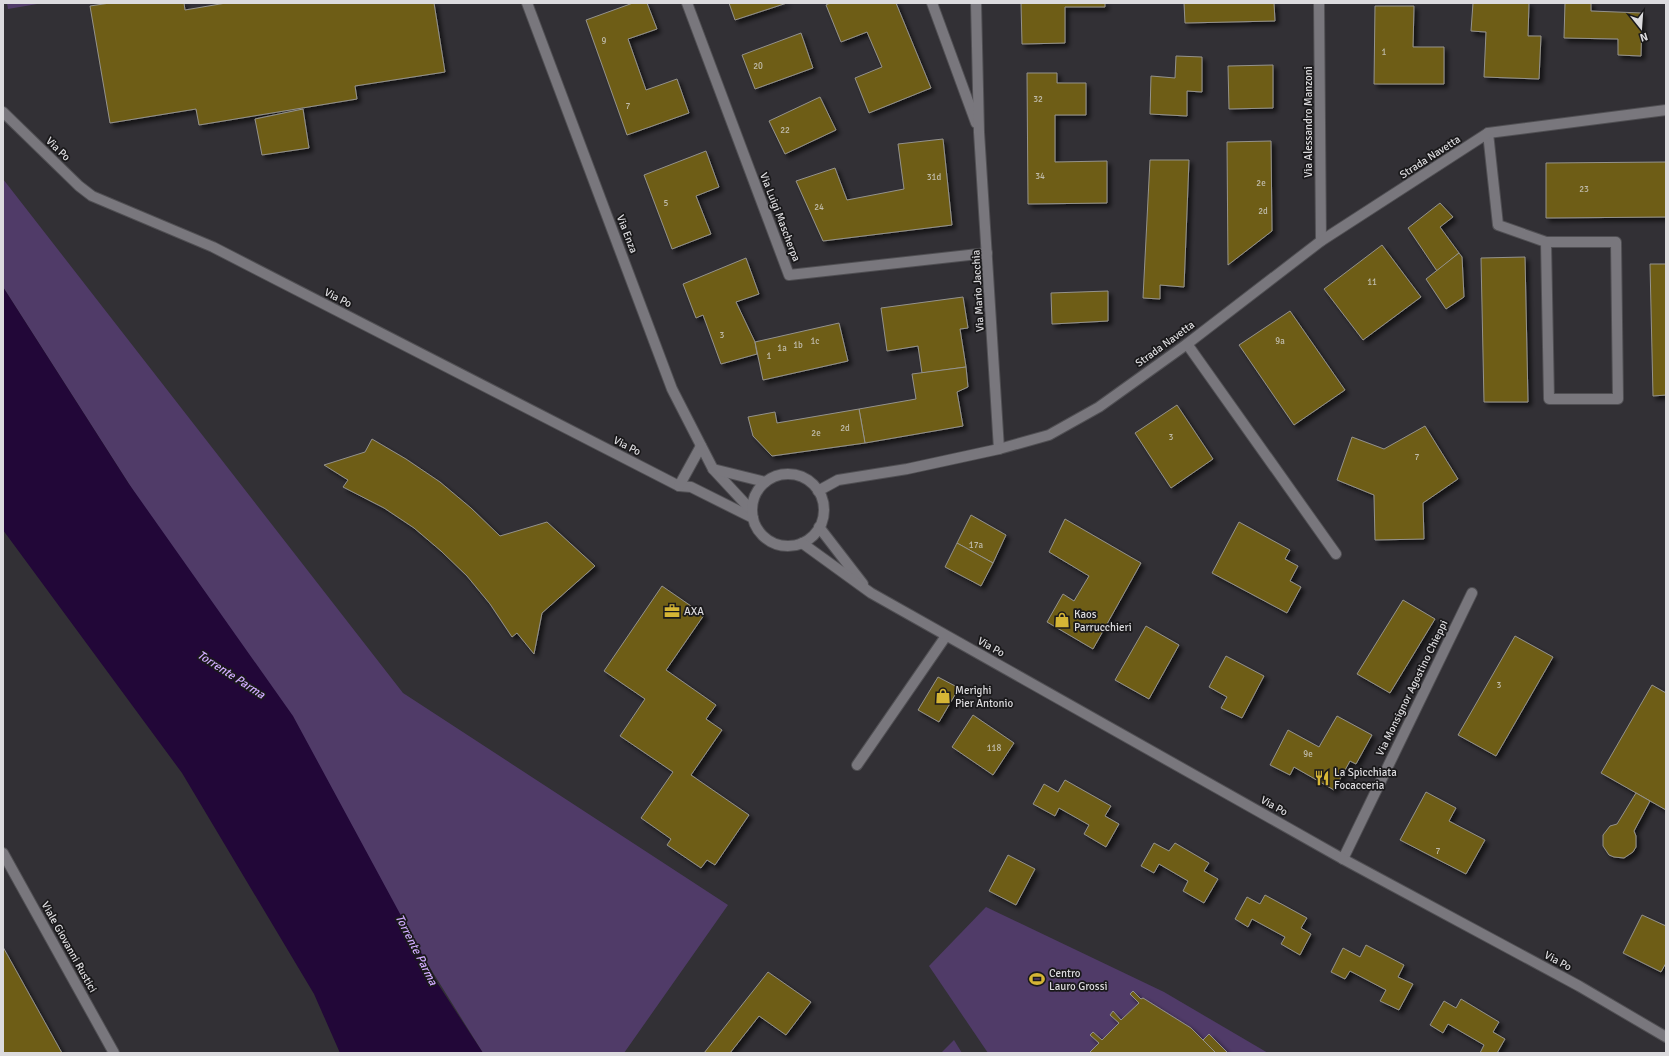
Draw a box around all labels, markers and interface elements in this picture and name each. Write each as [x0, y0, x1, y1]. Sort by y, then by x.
north arrow [1621, 8, 1661, 48]
text: N [1638, 30, 1649, 44]
house number: 9 [602, 36, 607, 47]
house number: 1 [1382, 47, 1387, 58]
house number: 20 [753, 61, 763, 72]
street label: Via Alessandro Manzoni [1302, 66, 1315, 178]
house number: 32 [1033, 94, 1043, 105]
house number: 7 [626, 101, 631, 112]
house number: 22 [780, 125, 790, 136]
street label: Strada Navetta [1397, 132, 1463, 181]
street label: Via Po [43, 134, 73, 164]
street label: Via Luigi Mascherpa [757, 171, 803, 264]
house number: 34 [1035, 171, 1045, 182]
house number: 31d [927, 172, 941, 183]
house number: 2e [1256, 178, 1266, 189]
house number: 23 [1579, 184, 1589, 195]
house number: 5 [664, 198, 669, 209]
house number: 24 [814, 202, 824, 213]
house number: 2d [1258, 206, 1268, 217]
street label: Via Enza [614, 213, 640, 255]
street label: Via Mario Jacchia [969, 249, 987, 332]
house number: 11 [1367, 277, 1377, 288]
street label: Via Po [322, 286, 354, 310]
street label: Strada Navetta [1133, 318, 1197, 370]
house number: 3 [720, 330, 725, 341]
house number: 1c [810, 336, 820, 347]
house number: 9a [1275, 336, 1285, 347]
house number: 1b [793, 340, 803, 351]
house number: 1a [777, 343, 787, 354]
house number: 1 [767, 351, 772, 362]
house number: 2d [840, 423, 850, 434]
house number: 2e [811, 428, 821, 439]
house number: 3 [1169, 432, 1174, 443]
street label: Via Po [611, 434, 643, 458]
house number: 7 [1415, 452, 1420, 463]
house number: 17a [969, 540, 984, 551]
office icon: AXA [663, 602, 681, 620]
place label: AXA [684, 605, 704, 618]
place label: Kaos Parrucchieri [1074, 608, 1132, 634]
shop icon: Kaos Parrucchieri [1053, 611, 1071, 629]
street label: Via Monsignor Agostino Chieppi [1373, 618, 1451, 758]
street label: Via Po [975, 634, 1007, 660]
water label: Torrente Parma [194, 648, 268, 703]
house number: 3 [1497, 680, 1502, 691]
place label: Merighi Pier Antonio [955, 684, 1013, 710]
shop icon: Merighi Pier Antonio [934, 687, 952, 705]
house number: 118 [987, 743, 1001, 754]
house number: 9e [1303, 749, 1313, 760]
place label: La Spicchiata Focacceria [1334, 766, 1397, 792]
restaurant icon: La Spicchiata Focacceria [1313, 769, 1331, 787]
street label: Via Po [1258, 793, 1290, 819]
house number: 7 [1436, 846, 1441, 857]
street label: Viale Giovanni Rustici [39, 899, 99, 995]
water label: Torrente Parma [392, 912, 441, 989]
street label: Via Po [1542, 948, 1574, 974]
place label: Centro Lauro Grossi [1049, 967, 1107, 993]
sports icon: Centro Lauro Grossi [1028, 970, 1046, 988]

